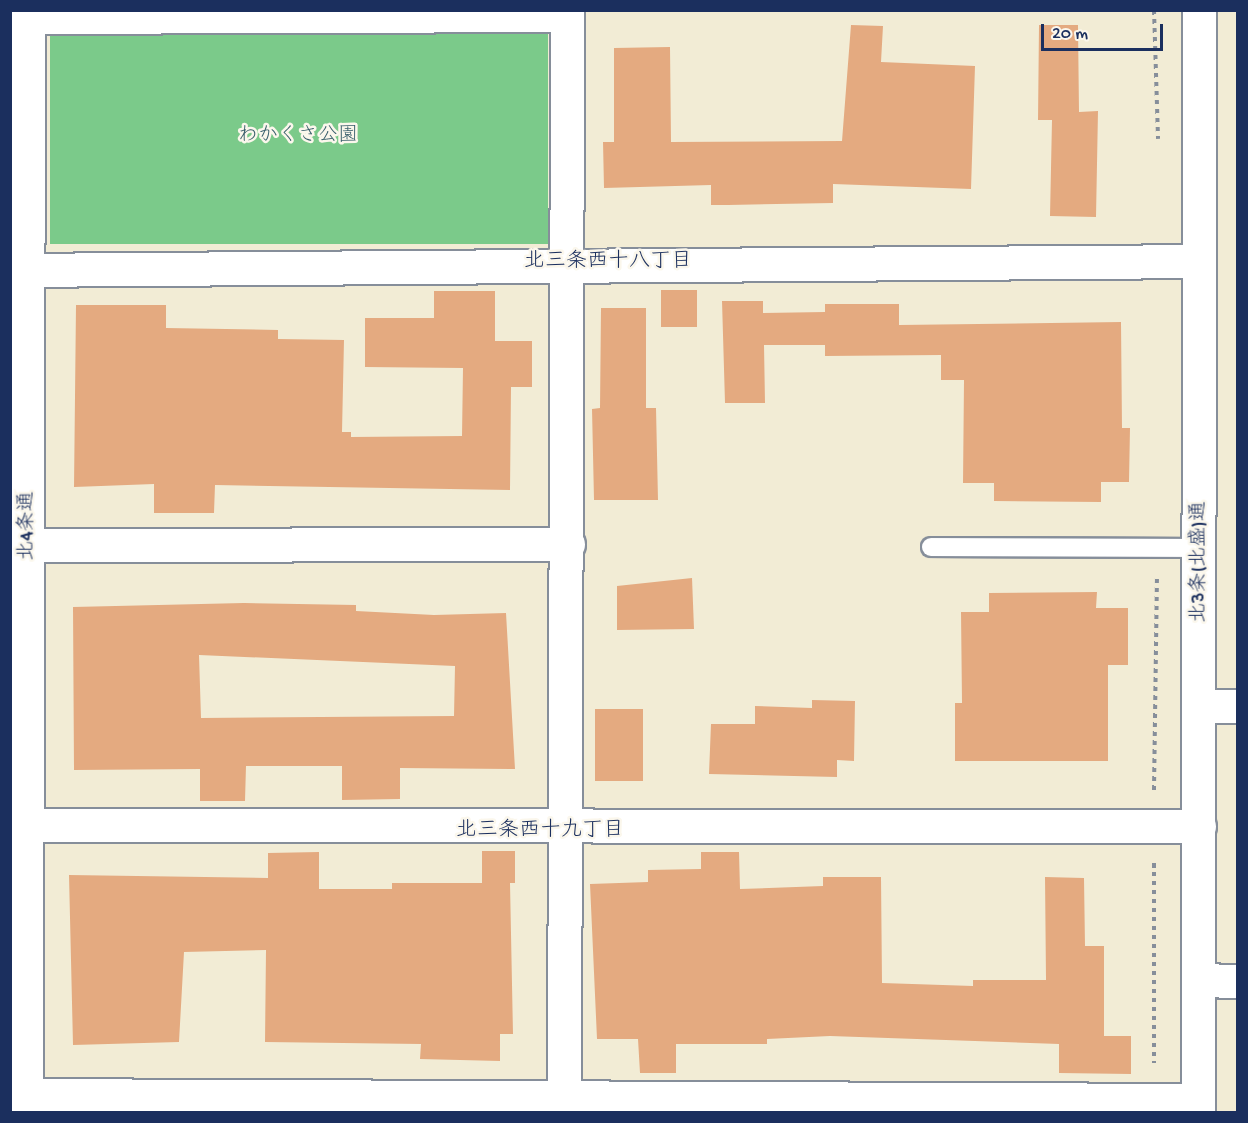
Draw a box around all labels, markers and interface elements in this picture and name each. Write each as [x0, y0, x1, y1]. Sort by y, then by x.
scale bar [1044, 12, 1166, 50]
text: 20 m [1052, 24, 1088, 45]
park label: わかくさ公園 [238, 124, 358, 148]
district label: 北三条西十八丁目 [524, 250, 692, 276]
street label: 北4条通 [16, 491, 40, 561]
street label: 北3条(北盛)通 [1188, 501, 1212, 623]
district label: 北三条西十九丁目 [456, 819, 624, 845]

